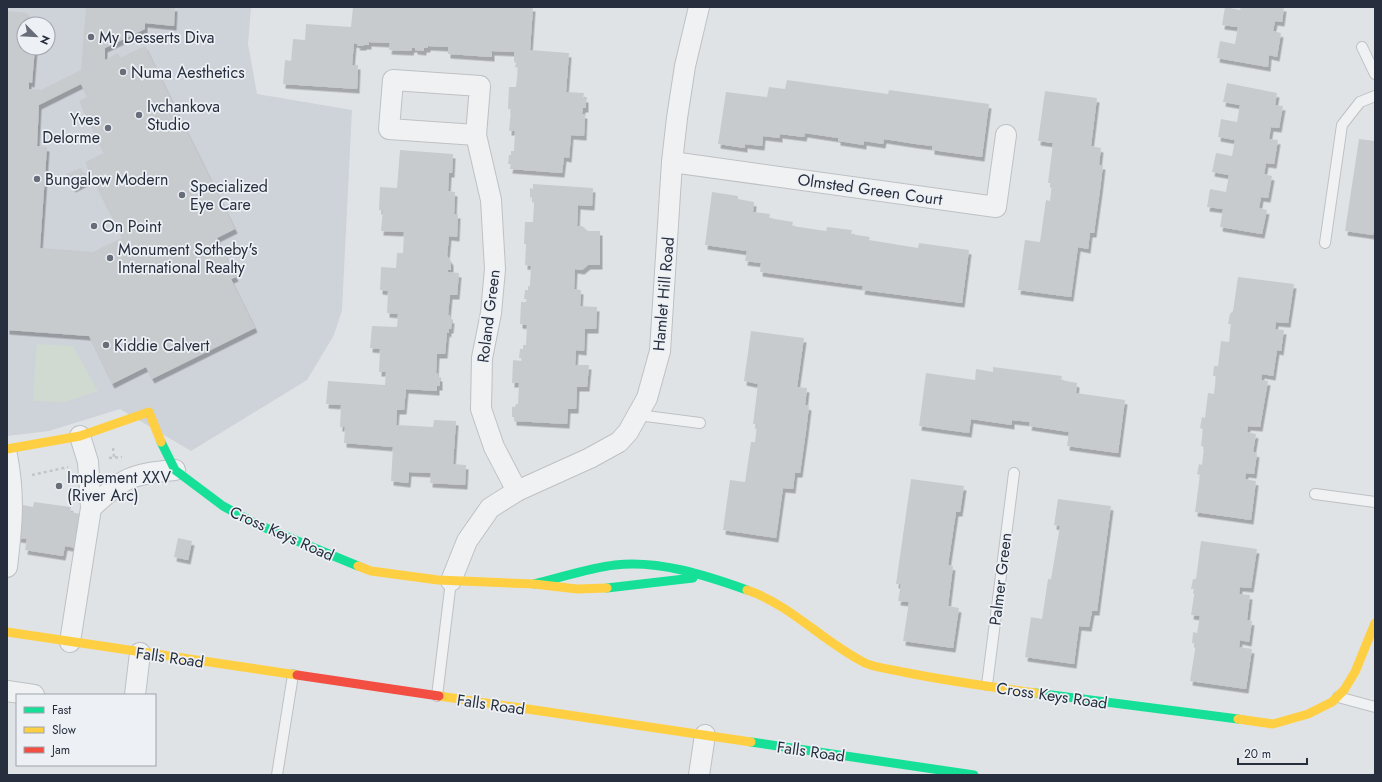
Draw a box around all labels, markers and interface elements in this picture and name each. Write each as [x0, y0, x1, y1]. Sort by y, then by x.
north arrow [16, 16, 56, 56]
place label: My Desserts Diva [99, 26, 214, 49]
marker: My Desserts Diva [86, 32, 96, 42]
text: N [36, 33, 54, 47]
place label: Numa Aesthetics [131, 61, 245, 84]
marker: Numa Aesthetics [118, 67, 128, 77]
place label: Ivchankova Studio [147, 95, 220, 136]
place label: Yves Delorme [42, 108, 100, 149]
marker: Ivchankova Studio [134, 110, 144, 120]
marker: Yves Delorme [103, 123, 113, 133]
place label: Bungalow Modern [45, 168, 168, 191]
street label: Olmsted Green Court [796, 168, 944, 211]
marker: Bungalow Modern [32, 174, 42, 184]
place label: Specialized Eye Care [190, 175, 268, 216]
marker: Specialized Eye Care [177, 190, 187, 200]
place label: On Point [102, 215, 161, 238]
marker: On Point [89, 221, 99, 231]
street label: Hamlet Hill Road [647, 236, 680, 352]
place label: Monument Sotheby's International Realty [118, 238, 258, 279]
marker: Monument Sotheby's International Realty [105, 253, 115, 263]
street label: Roland Green [471, 268, 506, 364]
place label: Kiddie Calvert [114, 334, 210, 357]
marker: Kiddie Calvert [101, 340, 111, 350]
place label: Implement XXV (River Arc) [67, 466, 171, 507]
marker: Implement XXV (River Arc) [54, 481, 64, 491]
street label: Cross Keys Road [226, 500, 338, 567]
street label: Palmer Green [983, 531, 1018, 627]
street label: Falls Road [134, 641, 205, 674]
street label: Cross Keys Road [995, 676, 1109, 715]
street label: Falls Road [455, 688, 526, 721]
legend [16, 694, 156, 766]
text: Fast [52, 701, 71, 719]
text: Slow [52, 721, 77, 739]
street label: Falls Road [775, 735, 846, 768]
scale bar [1238, 740, 1307, 766]
text: Jam [50, 741, 70, 759]
text: 20 m [1244, 745, 1271, 763]

